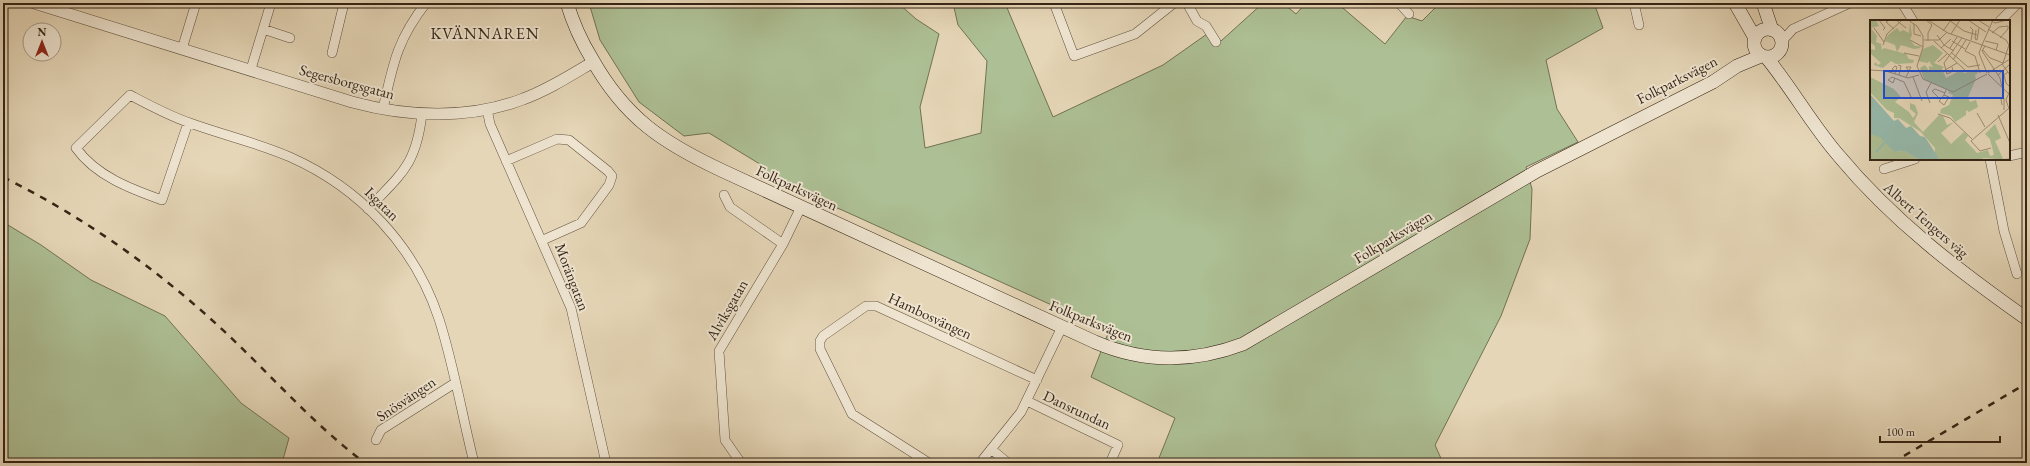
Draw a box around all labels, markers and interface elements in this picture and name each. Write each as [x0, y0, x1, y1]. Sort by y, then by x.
inset map [1870, 20, 2010, 160]
north arrow [22, 22, 62, 62]
district label: KVÄNNAREN [430, 23, 540, 44]
text: N [38, 25, 47, 39]
street label: Folkparksvägen [1633, 51, 1720, 108]
street label: Segersborgsgatan [297, 60, 397, 103]
street label: Folkparksvägen [753, 160, 841, 215]
street label: Albert Tengers väg [1879, 177, 1973, 262]
street label: Isgatan [361, 183, 404, 225]
street label: Folkparksvägen [1350, 206, 1435, 267]
street label: Morängatan [551, 240, 594, 313]
street label: Alviksgatan [701, 276, 752, 344]
street label: Hambosvängen [885, 288, 975, 343]
street label: Folkparksvägen [1047, 295, 1136, 346]
street label: Snösvängen [372, 372, 439, 425]
street label: Dansrundan [1040, 386, 1114, 433]
scale bar [1880, 418, 2000, 444]
text: 100 m [1886, 424, 1916, 440]

